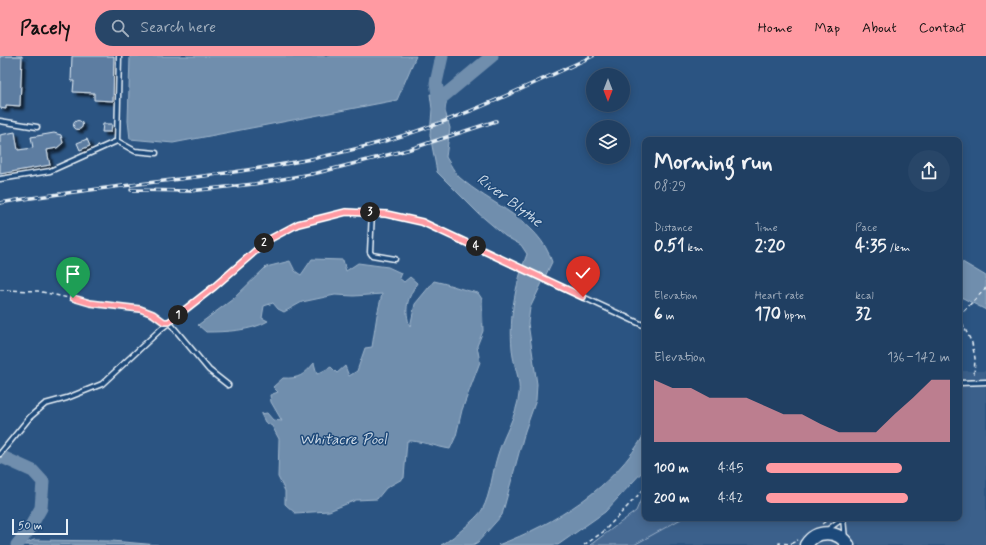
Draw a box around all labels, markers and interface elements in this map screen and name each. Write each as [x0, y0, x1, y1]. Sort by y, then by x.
search box [95, 10, 375, 46]
text: Pacely [20, 16, 71, 41]
icon: search [109, 17, 131, 39]
text: Search here [141, 18, 216, 38]
text: Home [758, 19, 792, 37]
text: Map [814, 19, 840, 37]
text: About [862, 19, 897, 37]
text: Contact [919, 19, 966, 37]
north arrow [586, 68, 630, 112]
map controls [586, 68, 630, 164]
button: layers [586, 120, 630, 164]
text: Morning run [654, 149, 773, 177]
button: share [908, 150, 950, 192]
water label: River Blythe [472, 170, 547, 232]
text: 08:29 [654, 178, 686, 195]
pin: 3 [360, 202, 380, 222]
text: 3 [368, 205, 372, 219]
text: Distance [654, 221, 693, 235]
text: Time [755, 221, 778, 235]
text: Pace [855, 221, 877, 235]
pin: 2 [254, 233, 274, 253]
text: 0.51 [654, 235, 685, 257]
text: 2:20 [755, 235, 786, 257]
text: 4:35 [855, 235, 887, 257]
text: 2 [261, 236, 267, 250]
pin: 4 [466, 236, 486, 256]
text: 4 [473, 239, 479, 253]
text: km [685, 241, 704, 255]
text: /km [887, 241, 910, 255]
pin [566, 256, 600, 297]
pin [56, 257, 90, 298]
icon: check [572, 262, 594, 284]
icon: arrive [62, 263, 84, 285]
text: Elevation [654, 289, 697, 303]
text: Heart rate [755, 289, 804, 303]
text: kcal [855, 289, 874, 303]
text: 6 [654, 303, 663, 325]
text: 170 [755, 303, 781, 325]
text: 32 [855, 303, 872, 325]
pin: 1 [168, 305, 188, 325]
text: 1 [176, 308, 180, 322]
text: m [663, 309, 674, 323]
text: bpm [781, 309, 806, 323]
text: Elevation [654, 349, 705, 366]
text: 136–142 m [887, 349, 950, 366]
water label: Whitacre Pool [299, 430, 388, 450]
text: 100 m [654, 460, 689, 477]
text: 4:45 [718, 460, 744, 477]
text: 200 m [654, 490, 689, 507]
text: 4:42 [718, 490, 743, 507]
scale bar [12, 517, 68, 536]
text: 50 m [18, 519, 43, 533]

